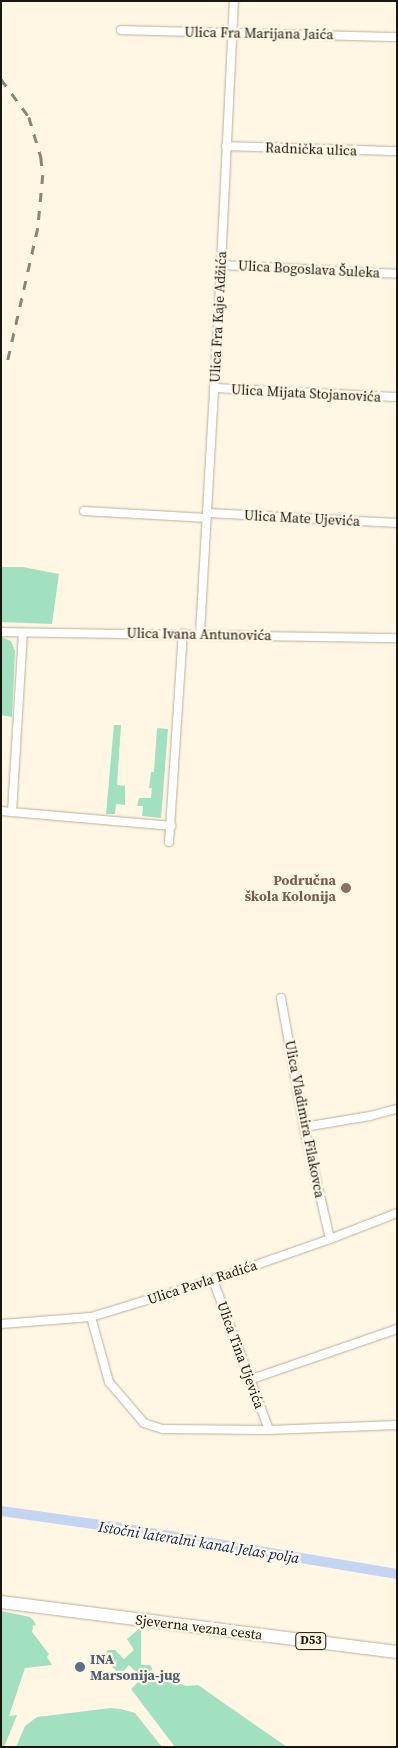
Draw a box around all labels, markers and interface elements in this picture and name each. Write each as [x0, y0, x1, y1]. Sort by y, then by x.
street label: Ulica Fra Marijana Jaića [184, 23, 334, 43]
street label: Radnička ulica [265, 139, 357, 159]
street label: Ulica Fra Kaje Adžića [206, 251, 230, 383]
street label: Ulica Bogoslava Šuleka [238, 257, 380, 281]
street label: Ulica Mijata Stojanovića [231, 381, 381, 405]
street label: Ulica Mate Ujevića [244, 507, 360, 529]
street label: Ulica Ivana Antunovića [126, 624, 272, 644]
place label: Područna škola Kolonija [245, 872, 336, 904]
marker: Područna škola Kolonija [340, 882, 352, 894]
street label: Ulica Vladimira Filakovca [281, 1039, 329, 1199]
street label: Ulica Pavla Radića [145, 1256, 259, 1308]
street label: Ulica Tina Ujevića [214, 1299, 268, 1411]
water label: Istočni lateralni kanal Jelas polja [97, 1517, 301, 1567]
street label: Sjeverna vezna cesta [135, 1611, 263, 1643]
road number: D53 [295, 1632, 327, 1650]
place label: INA Marsonija-jug [90, 1651, 180, 1684]
marker: INA Marsonija-jug [74, 1661, 86, 1673]

